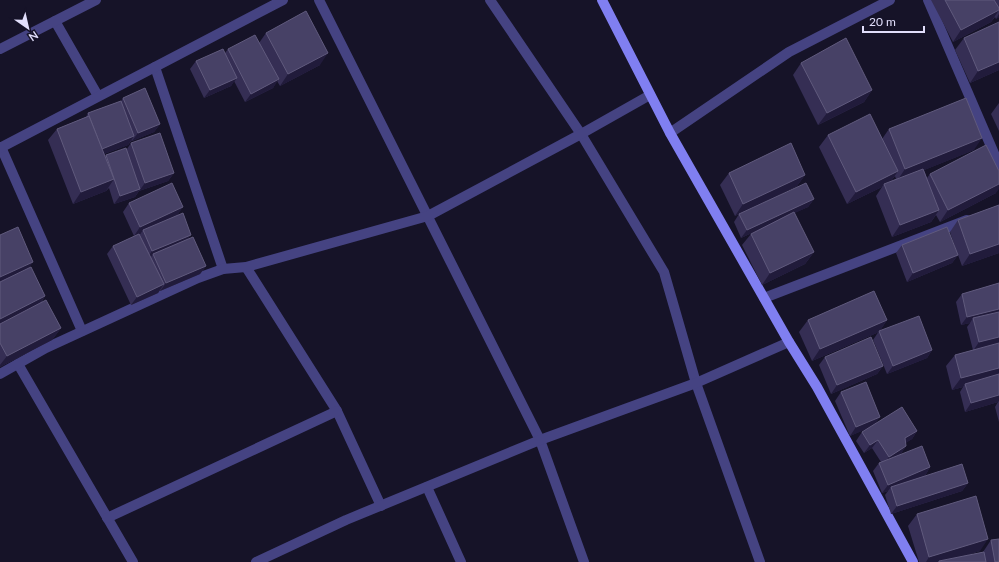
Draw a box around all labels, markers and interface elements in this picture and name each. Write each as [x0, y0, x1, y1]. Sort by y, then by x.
north arrow [8, 8, 48, 48]
scale bar [863, 8, 924, 34]
text: 20 m [869, 14, 896, 29]
text: N [27, 29, 41, 44]

